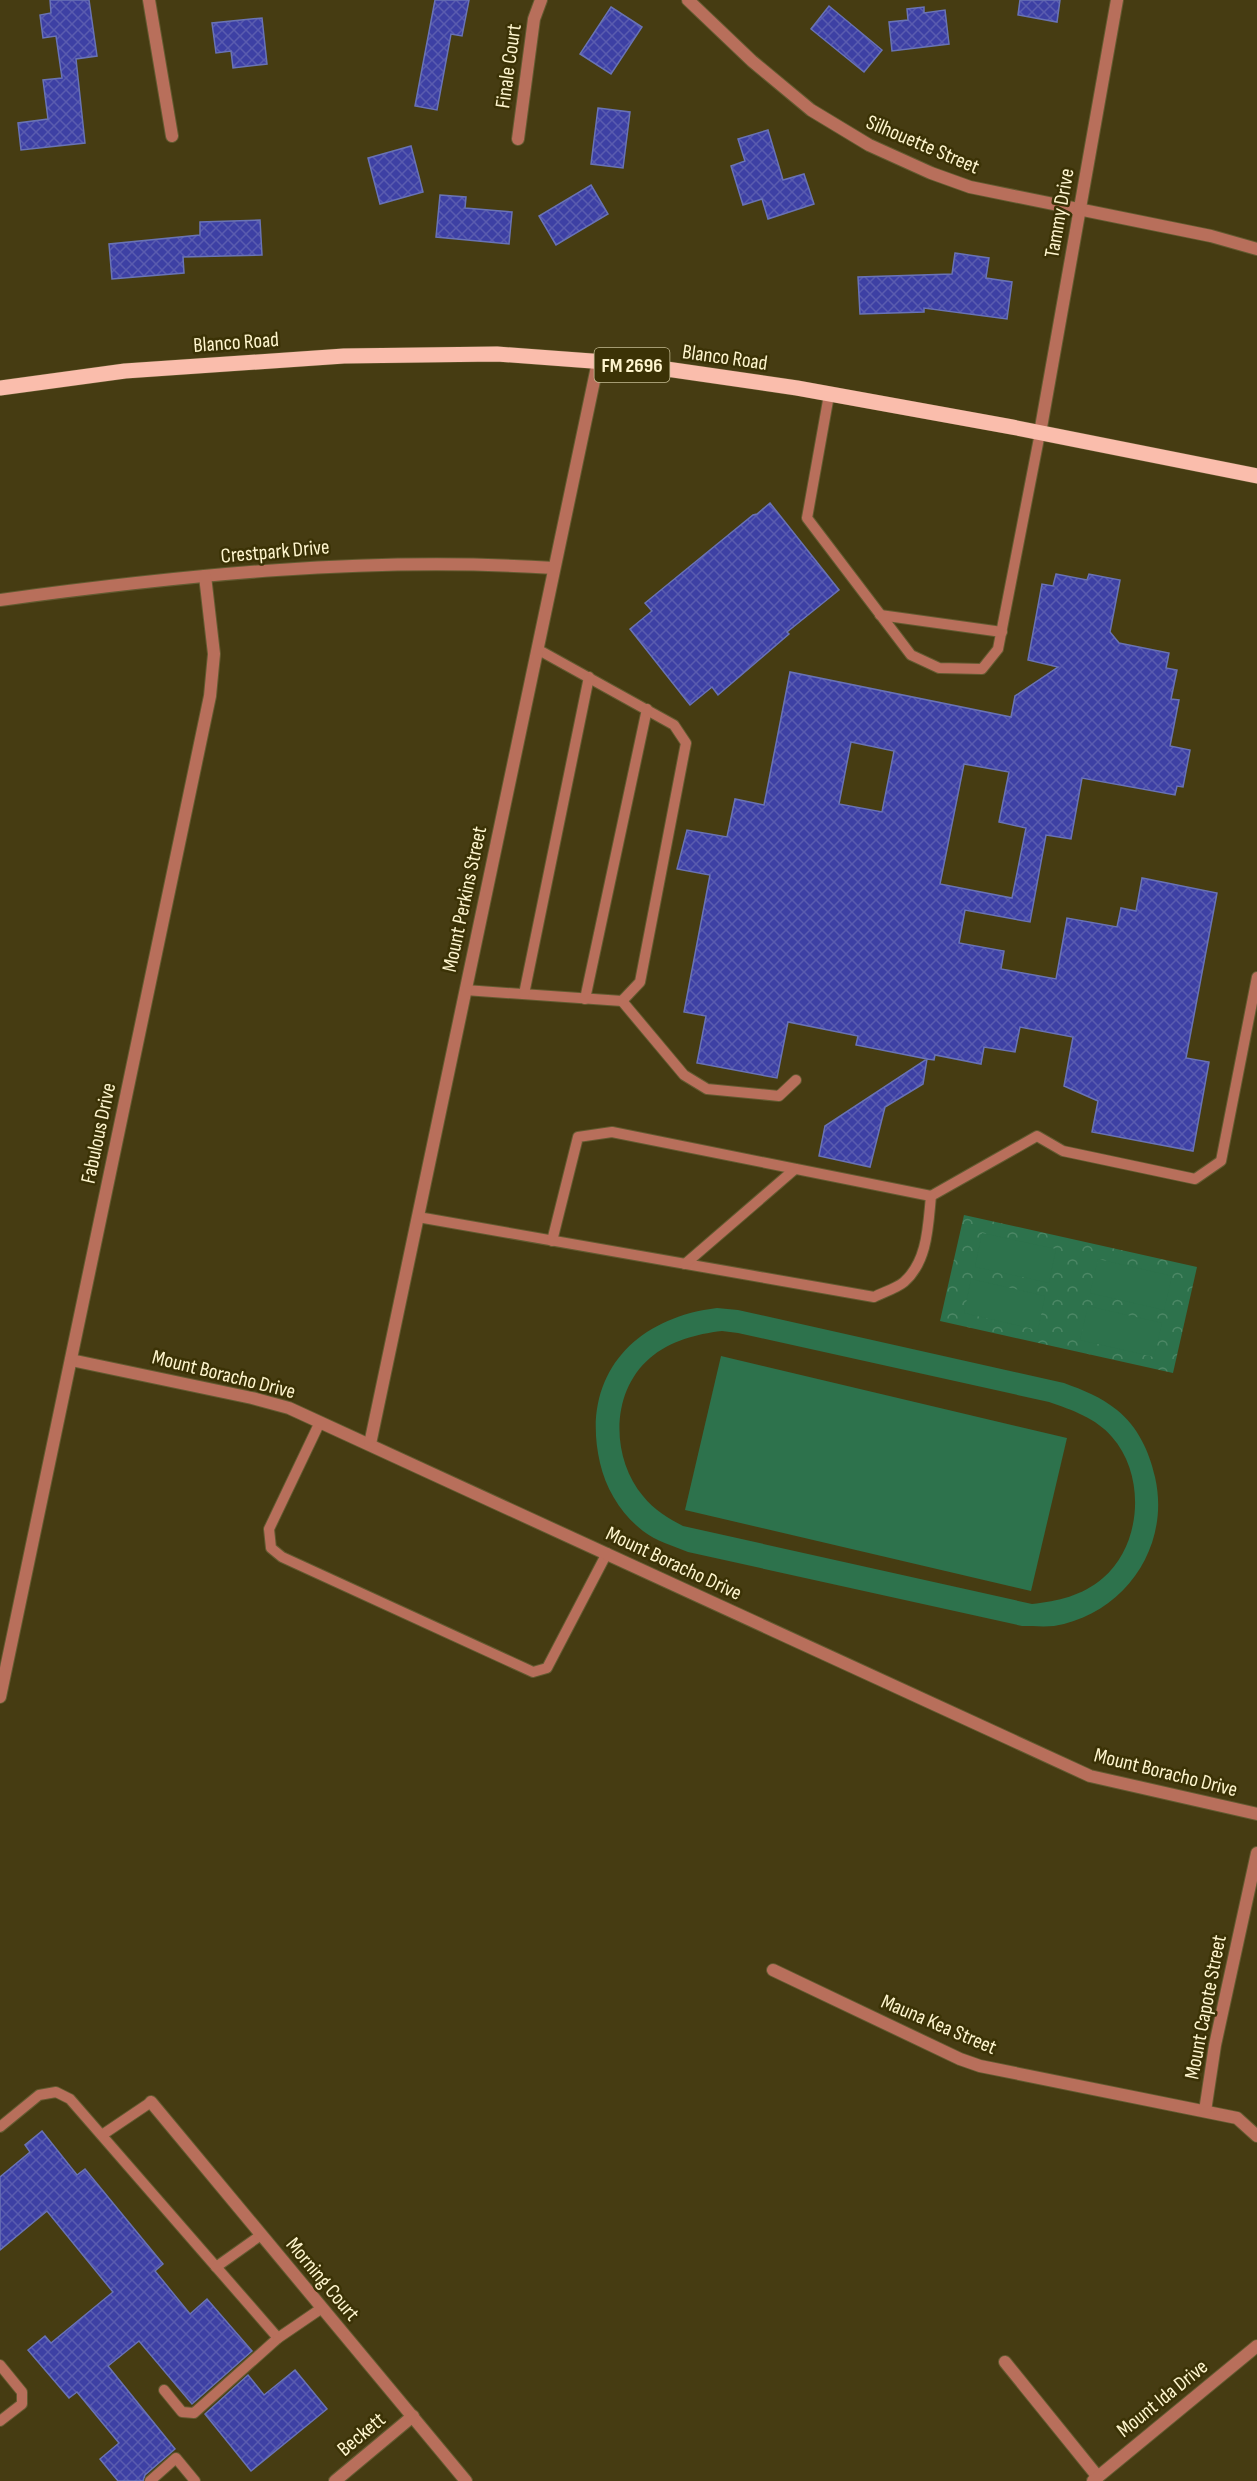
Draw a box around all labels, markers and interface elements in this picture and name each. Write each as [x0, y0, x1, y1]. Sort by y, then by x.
street label: Finale Court [490, 22, 527, 110]
street label: Silhouette Street [863, 109, 983, 179]
street label: Tammy Drive [1039, 166, 1080, 260]
street label: Blanco Road [192, 327, 280, 358]
street label: Blanco Road [681, 339, 769, 376]
road number: FM 2696 [594, 348, 670, 382]
street label: Crestpark Drive [220, 534, 330, 569]
street label: Mount Perkins Street [437, 824, 492, 974]
street label: Fabulous Drive [76, 1081, 121, 1186]
street label: Mount Boracho Drive [150, 1345, 298, 1404]
street label: Mount Boracho Drive [602, 1521, 746, 1606]
street label: Mount Boracho Drive [1092, 1743, 1240, 1802]
street label: Mount Capote Street [1179, 1933, 1232, 2081]
street label: Mauna Kea Street [877, 1989, 1000, 2060]
street label: Morning Court [281, 2233, 365, 2326]
street label: Mount Ida Drive [1112, 2354, 1213, 2443]
street label: Beckett [332, 2407, 390, 2462]

